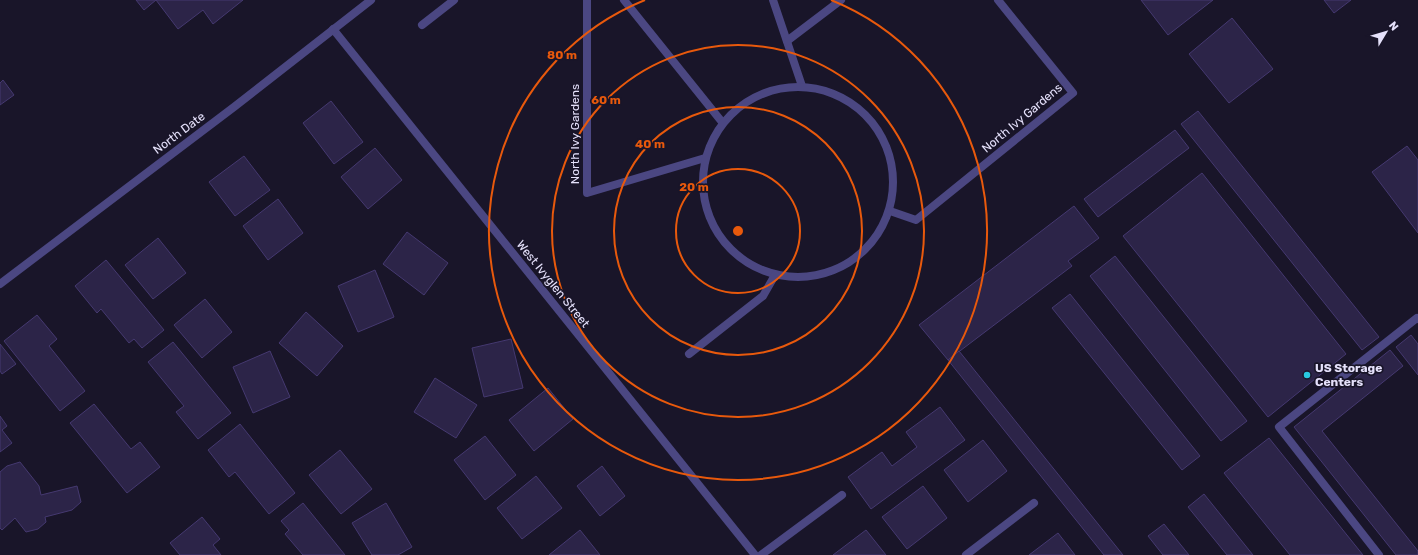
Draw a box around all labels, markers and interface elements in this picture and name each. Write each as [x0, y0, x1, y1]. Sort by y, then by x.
north arrow [1366, 12, 1406, 52]
text: N [1386, 19, 1401, 33]
text: 80 m [547, 48, 577, 62]
street label: North Ivy Gardens [979, 80, 1065, 156]
street label: North Ivy Gardens [568, 84, 582, 184]
text: 60 m [591, 93, 621, 107]
street label: North Date [150, 109, 208, 157]
text: 40 m [635, 137, 665, 151]
text: 20 m [679, 180, 709, 194]
centre of rings [731, 224, 745, 238]
street label: West Ivyglen Street [514, 238, 593, 331]
place label: US Storage Centers [1315, 361, 1382, 389]
marker: US Storage Centers [1302, 370, 1312, 380]

